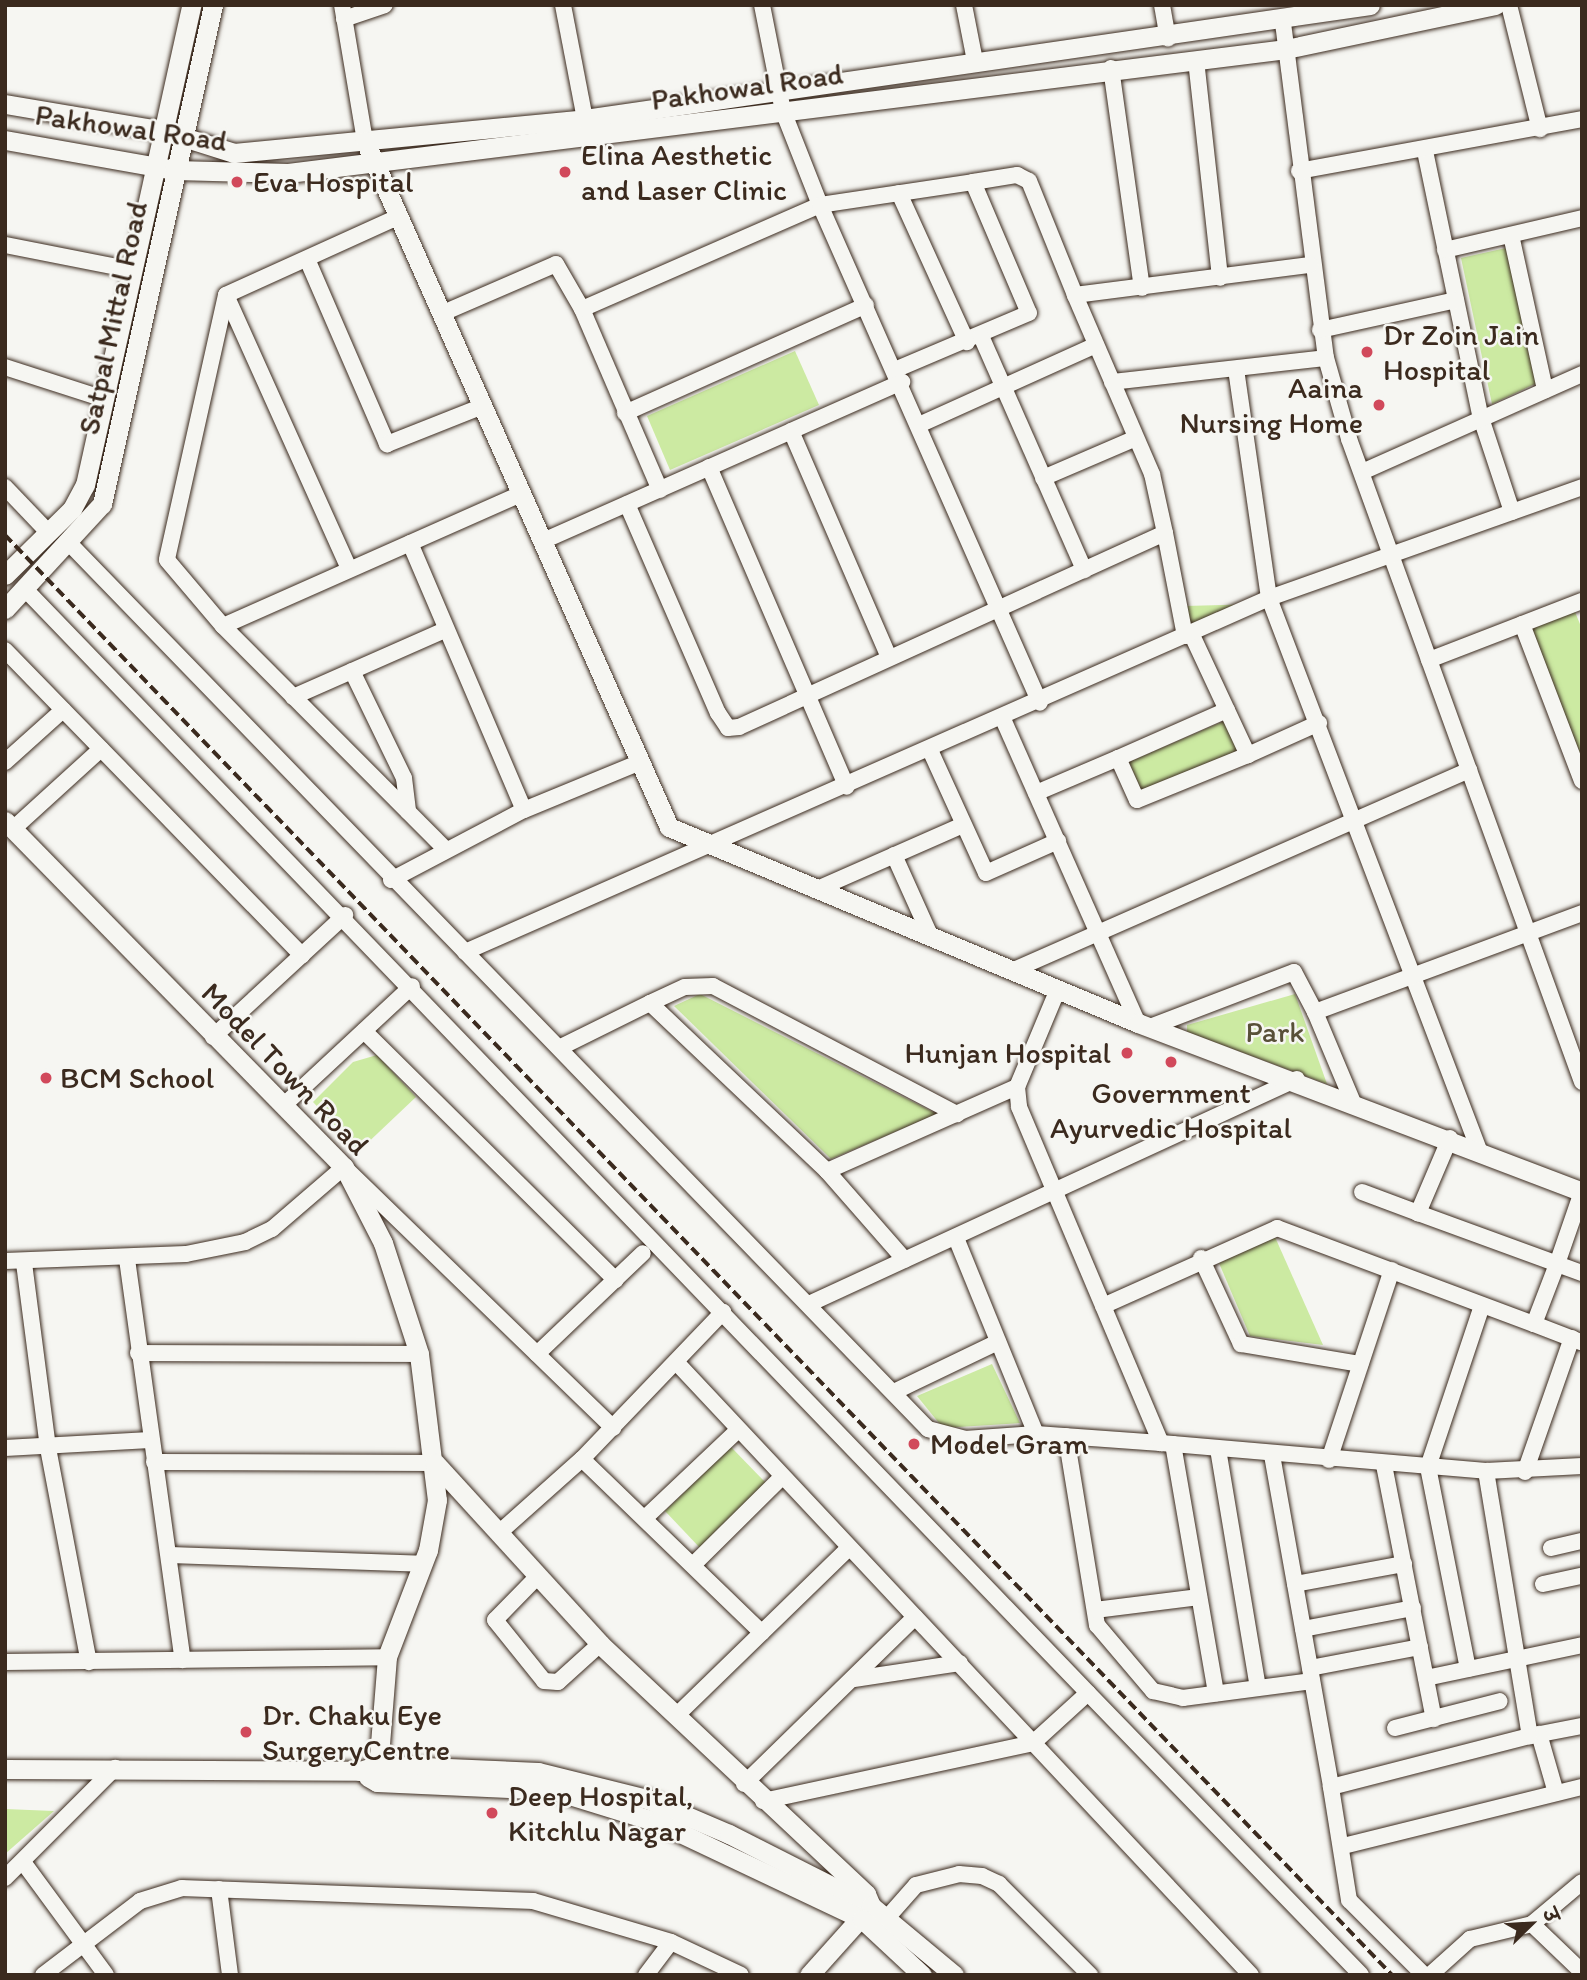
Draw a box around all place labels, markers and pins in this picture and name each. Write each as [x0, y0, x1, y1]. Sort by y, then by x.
place label: Elina Aesthetic and Laser Clinic [581, 137, 786, 208]
marker: Elina Aesthetic and Laser Clinic [555, 162, 575, 182]
place label: Eva Hospital [253, 164, 413, 200]
marker: Eva Hospital [227, 172, 247, 192]
place label: Dr Zoin Jain Hospital [1383, 317, 1540, 388]
marker: Dr Zoin Jain Hospital [1357, 342, 1377, 362]
place label: Aaina Nursing Home [1178, 370, 1363, 440]
marker: Aaina Nursing Home [1369, 395, 1389, 415]
place label: Hunjan Hospital [903, 1035, 1111, 1071]
marker: Hunjan Hospital [1117, 1043, 1137, 1063]
marker: Government Ayurvedic Hospital [1161, 1052, 1181, 1072]
place label: BCM School [60, 1060, 214, 1096]
marker: BCM School [38, 1070, 54, 1086]
place label: Government Ayurvedic Hospital [1051, 1075, 1291, 1146]
place label: Model Gram [930, 1426, 1087, 1462]
marker: Model Gram [904, 1434, 924, 1454]
place label: Dr. Chaku Eye SurgeryCentre [262, 1697, 450, 1768]
marker: Dr. Chaku Eye SurgeryCentre [236, 1722, 256, 1742]
place label: Deep Hospital, Kitchlu Nagar [508, 1778, 693, 1848]
marker: Deep Hospital, Kitchlu Nagar [482, 1803, 502, 1823]

